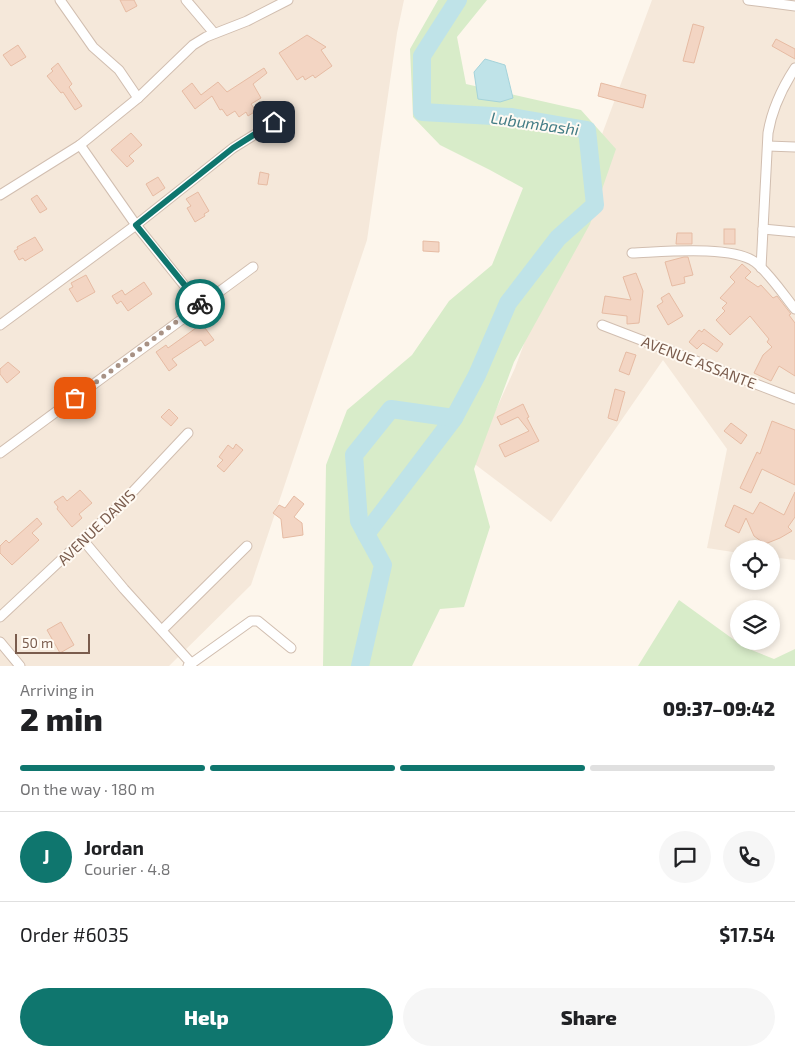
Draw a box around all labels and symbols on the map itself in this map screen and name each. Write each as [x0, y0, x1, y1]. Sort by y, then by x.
pin [253, 101, 295, 143]
water label: Lubumbashi [490, 107, 580, 139]
courier [175, 279, 225, 329]
street label: AVENUE ASSANTE [639, 332, 759, 392]
pin [54, 377, 96, 419]
street label: AVENUE DANIS [53, 486, 139, 568]
scale bar [15, 631, 90, 654]

